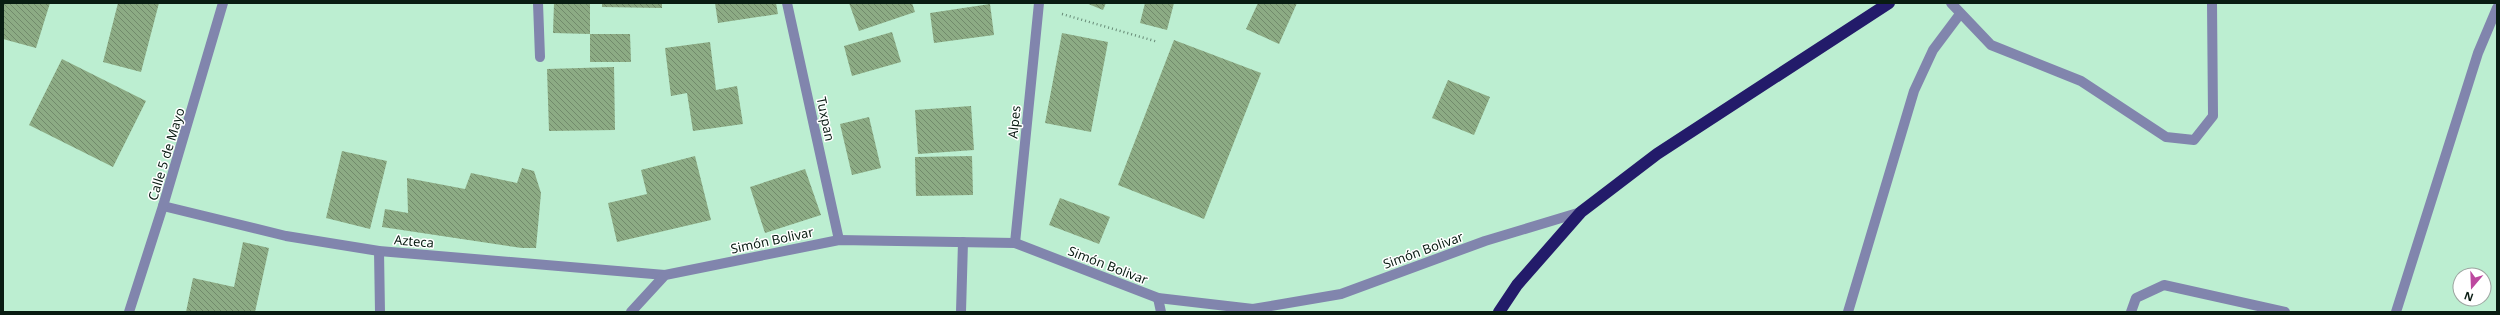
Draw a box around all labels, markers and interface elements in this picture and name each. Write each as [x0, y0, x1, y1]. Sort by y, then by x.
street label: Tuxpan [813, 95, 839, 143]
street label: Calle 5 de Mayo [143, 105, 189, 203]
street label: Alpes [1003, 105, 1025, 139]
street label: Simón Bolivar [729, 222, 816, 258]
street label: Simón Bolivar [1380, 227, 1466, 273]
street label: Azteca [393, 230, 435, 252]
street label: Simón Bolivar [1065, 242, 1151, 289]
north arrow [2452, 267, 2492, 307]
text: N [2462, 288, 2475, 305]

